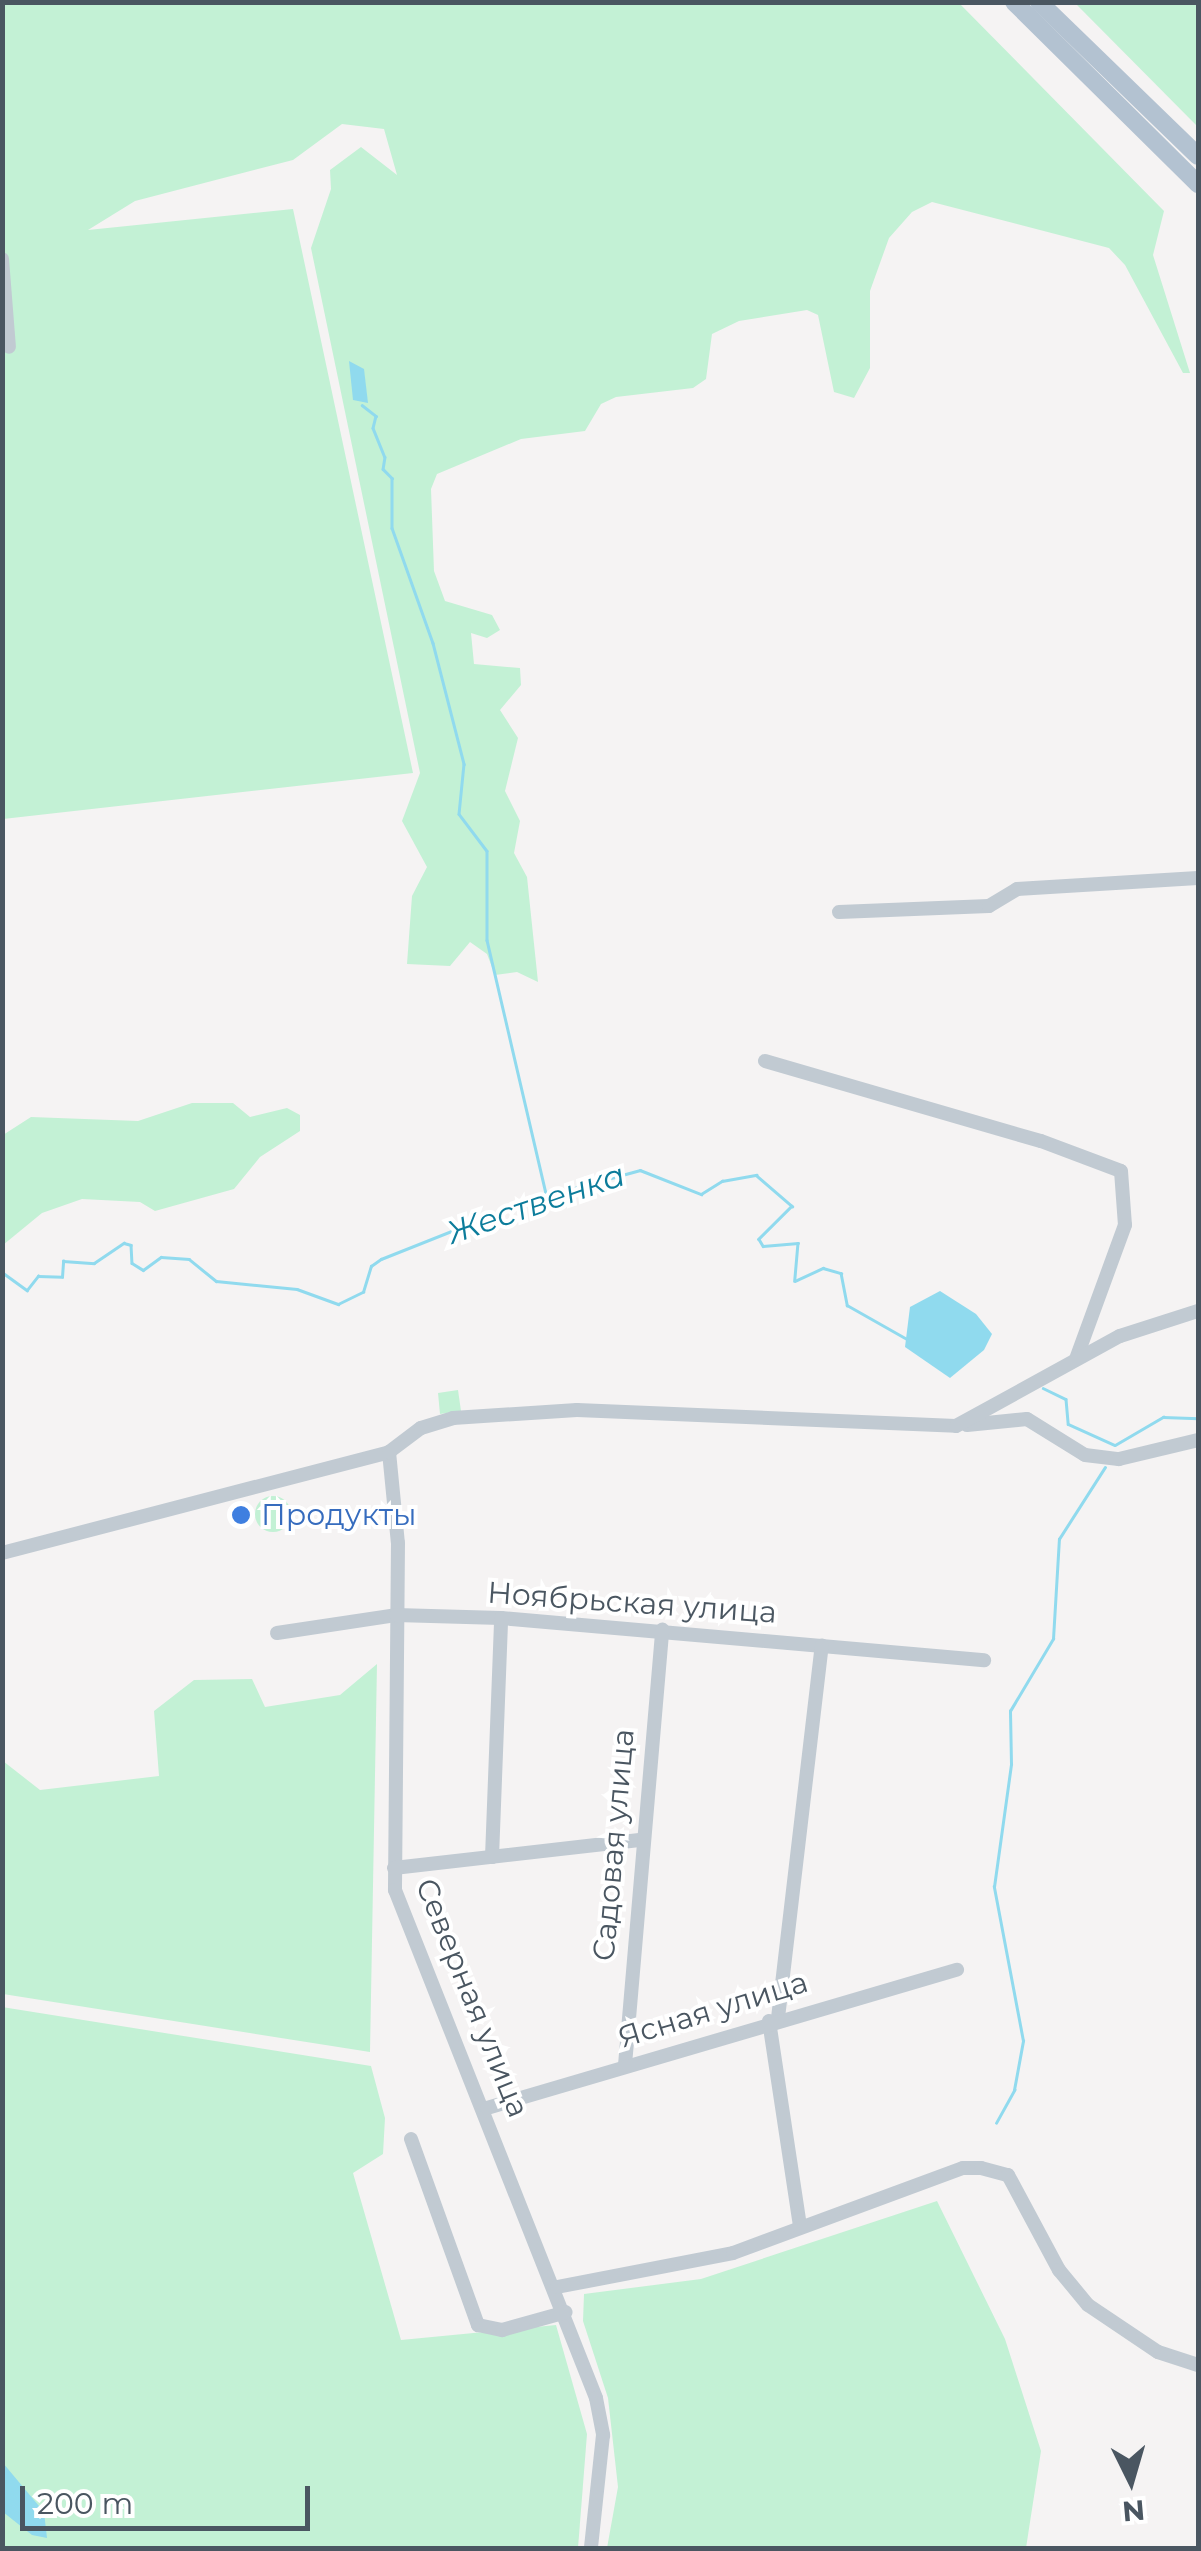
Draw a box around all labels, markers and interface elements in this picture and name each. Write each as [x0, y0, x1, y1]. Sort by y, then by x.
water label: Жественка [442, 1156, 630, 1252]
place label: Продукты [261, 1497, 416, 1533]
marker: Продукты [230, 1504, 252, 1526]
street label: Ноябрьская улица [486, 1575, 778, 1631]
street label: Садовая улица [586, 1727, 642, 1963]
street label: Северная улица [408, 1873, 536, 2123]
street label: Ясная улица [614, 1964, 812, 2056]
north arrow [1081, 2431, 1181, 2531]
scale bar [25, 2466, 315, 2528]
text: 200 m [37, 2485, 133, 2522]
text: N [1121, 2493, 1146, 2529]

